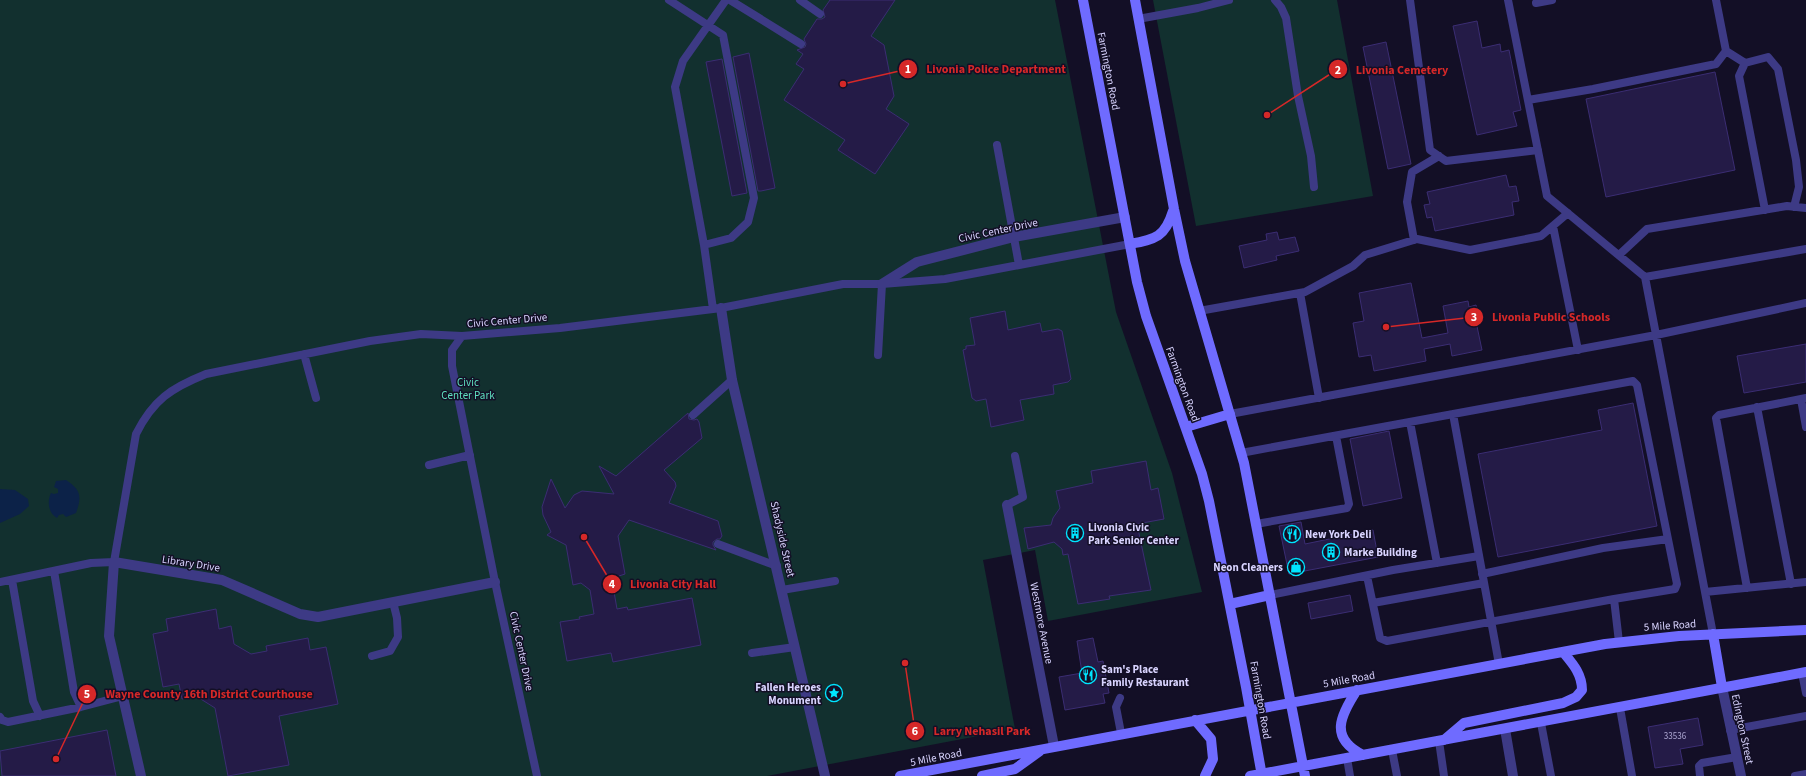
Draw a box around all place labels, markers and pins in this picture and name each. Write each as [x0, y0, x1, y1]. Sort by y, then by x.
callout: Livonia Police Department [898, 57, 1074, 81]
callout: Livonia Cemetery [1328, 57, 1456, 81]
callout: Livonia Public Schools [1464, 305, 1618, 329]
place label: Livonia Civic Park Senior Center [1088, 520, 1180, 548]
building icon: Livonia Civic Park Senior Center [1065, 523, 1085, 543]
restaurant icon: New York Deli [1282, 524, 1302, 544]
place label: New York Deli [1305, 527, 1371, 542]
building icon: Marke Building [1321, 542, 1341, 562]
place label: Marke Building [1344, 545, 1417, 560]
shop icon: Neon Cleaners [1286, 557, 1306, 577]
place label: Neon Cleaners [1213, 560, 1283, 575]
callout: Livonia City Hall [602, 572, 724, 596]
place label: Sam's Place Family Restaurant [1101, 662, 1190, 690]
restaurant icon: Sam's Place Family Restaurant [1078, 665, 1098, 685]
place label: Fallen Heroes Monument [755, 680, 822, 708]
callout: Wayne County 16th District Courthouse [77, 682, 321, 706]
place icon: Fallen Heroes Monument [824, 683, 844, 703]
callout: Larry Nehasil Park [905, 719, 1039, 743]

